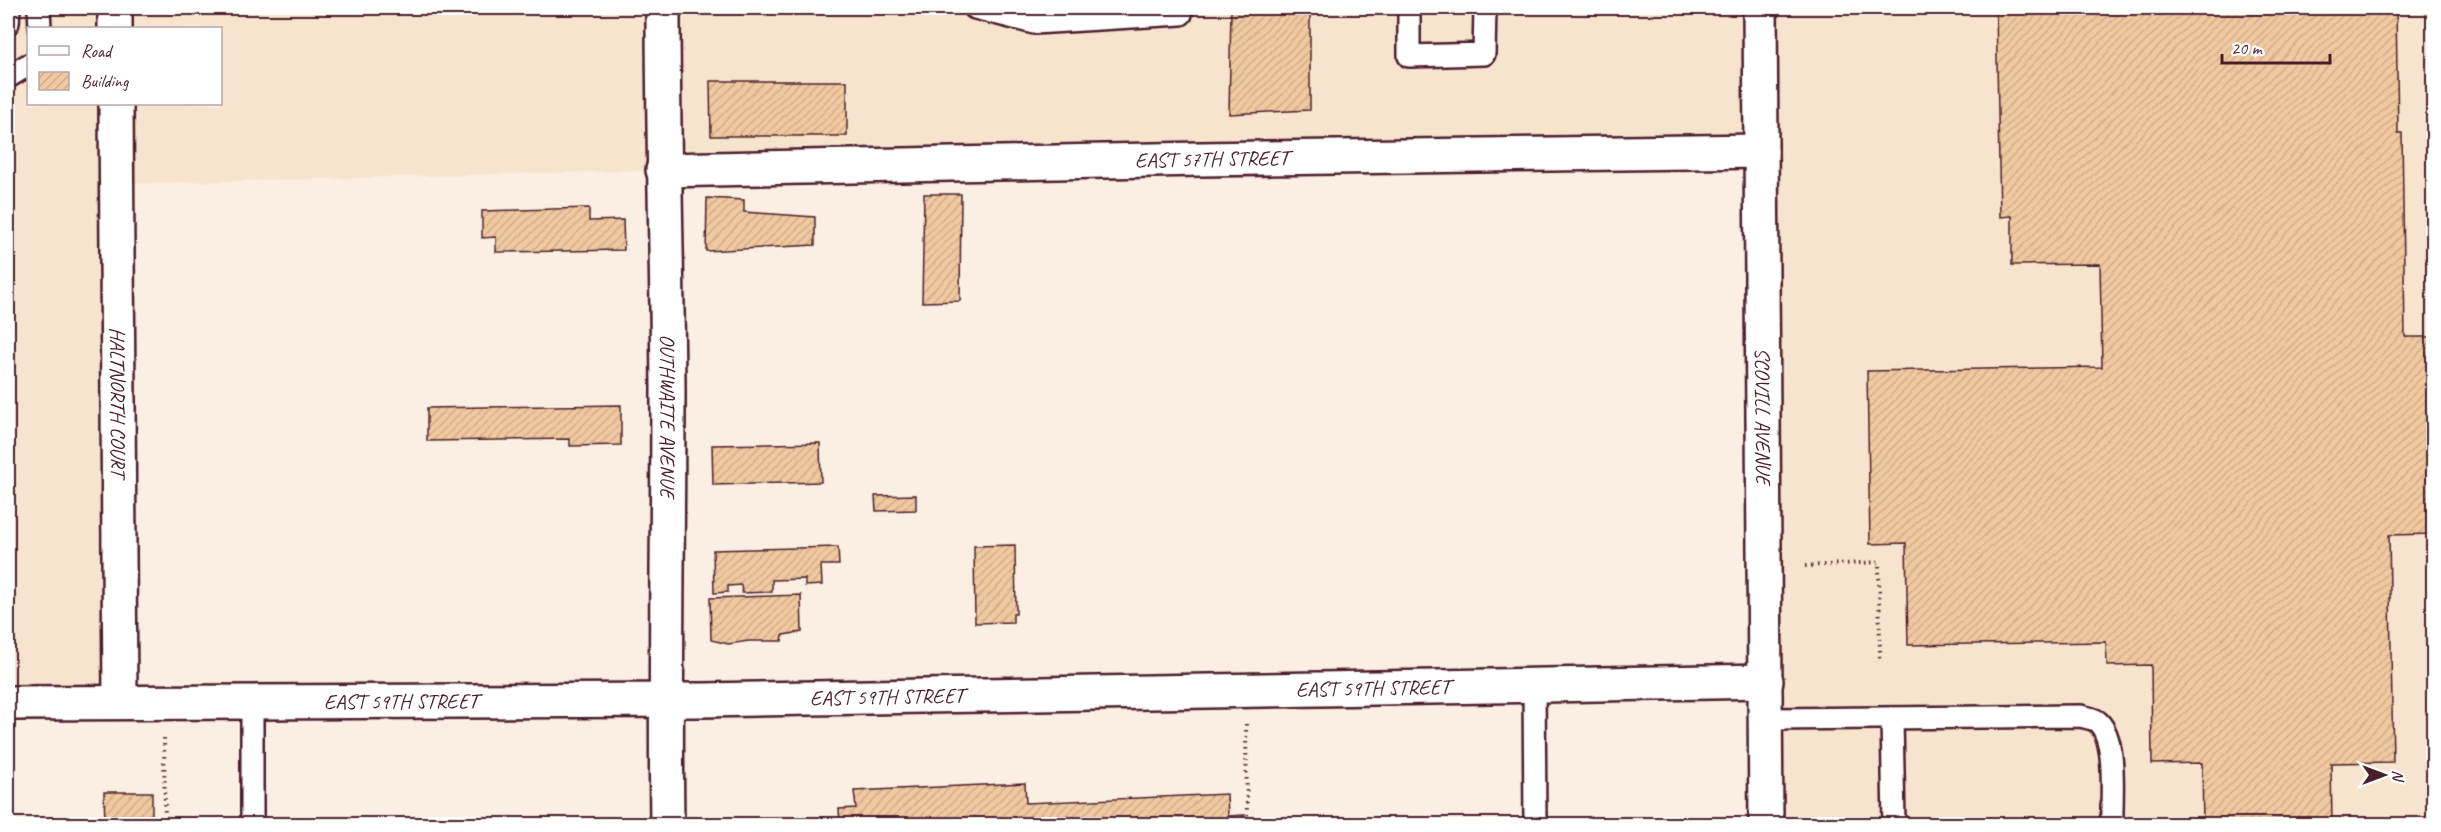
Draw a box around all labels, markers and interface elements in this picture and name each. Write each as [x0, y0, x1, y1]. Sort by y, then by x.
legend [27, 27, 222, 105]
scale bar [2222, 27, 2330, 65]
text: 20 m [2231, 37, 2264, 59]
text: Road [81, 40, 114, 62]
text: Building [81, 70, 130, 92]
street label: EAST 57TH STREET [1135, 145, 1294, 173]
street label: HALTNORTH COURT [104, 327, 132, 481]
street label: OUTHWAITE AVENUE [654, 334, 681, 500]
street label: SCOVILL AVENUE [1749, 348, 1777, 487]
street label: EAST 59TH STREET [1296, 674, 1455, 702]
street label: EAST 59TH STREET [810, 682, 970, 711]
street label: EAST 59TH STREET [324, 688, 483, 715]
north arrow [2354, 745, 2414, 805]
text: N [2388, 770, 2408, 783]

